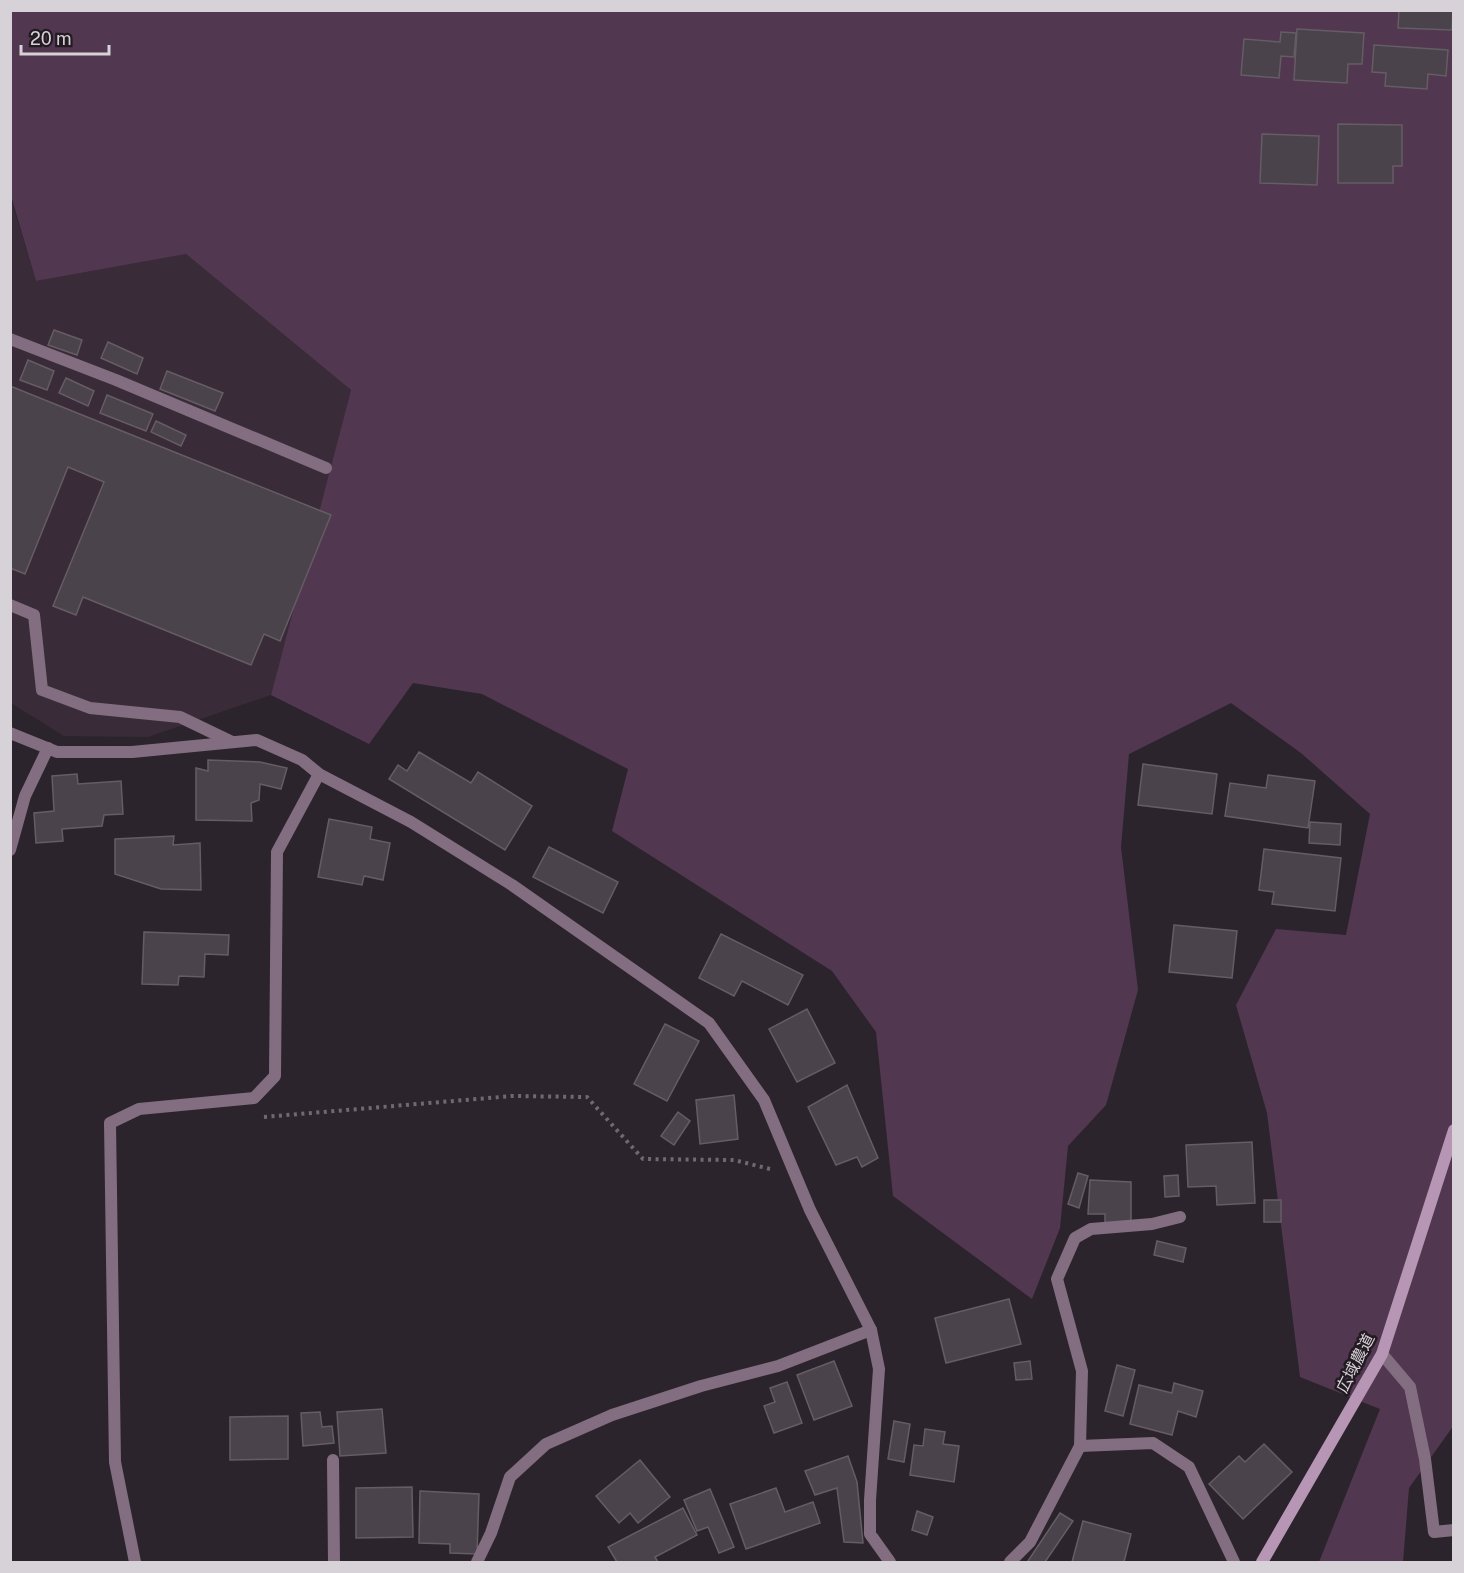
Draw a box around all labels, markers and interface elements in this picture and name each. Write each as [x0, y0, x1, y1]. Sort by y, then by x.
scale bar [21, 18, 110, 56]
text: 20 m [30, 28, 72, 49]
street label: 広域農道 [1332, 1330, 1378, 1396]

